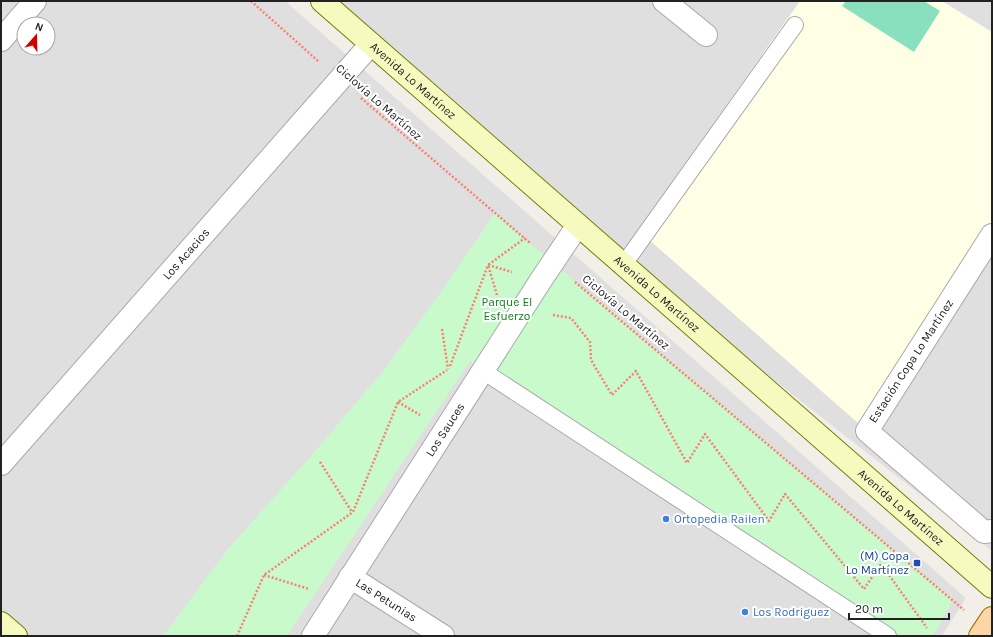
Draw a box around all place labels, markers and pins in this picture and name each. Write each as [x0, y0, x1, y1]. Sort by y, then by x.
place label: Ortopedia Railen [674, 512, 765, 526]
marker: Ortopedia Railen [661, 514, 671, 524]
place label: (M) Copa Lo Martínez [846, 549, 909, 577]
marker: (M) Copa Lo Martínez [912, 558, 922, 568]
place label: Los Rodriguez [753, 605, 829, 619]
marker: Los Rodriguez [740, 607, 750, 617]

